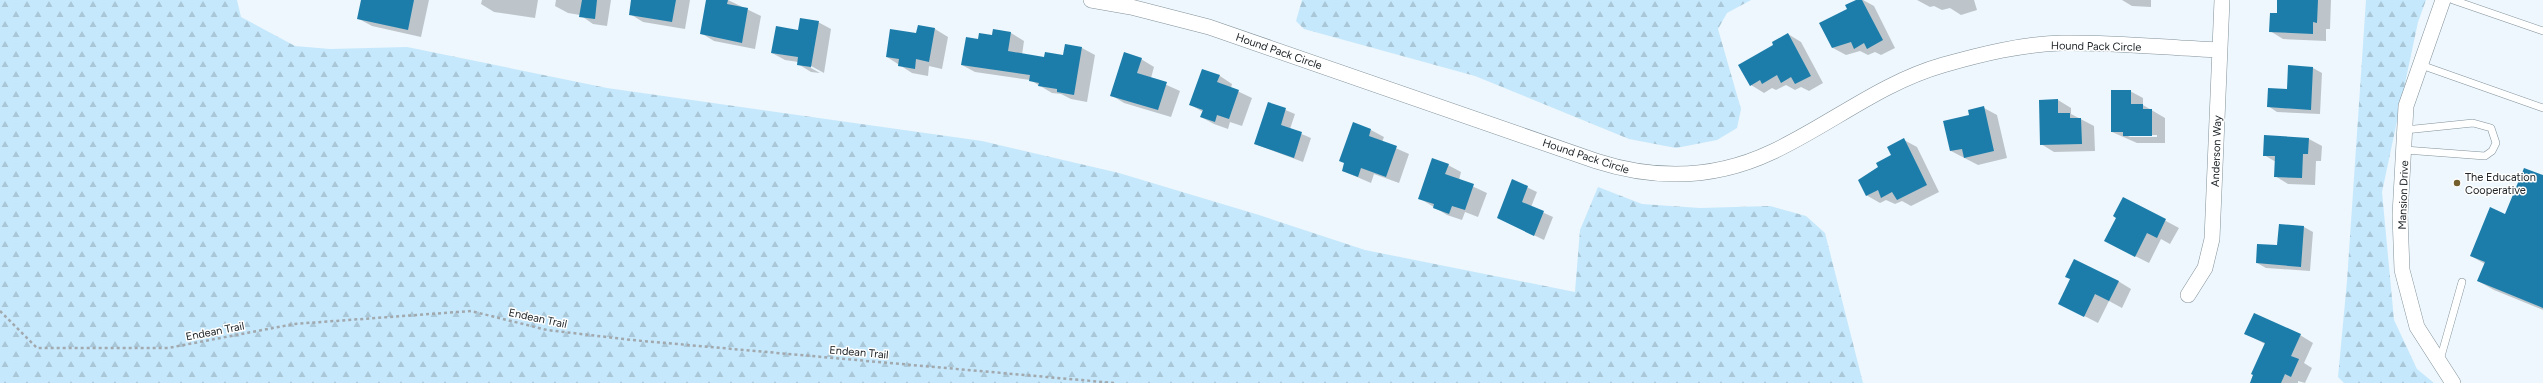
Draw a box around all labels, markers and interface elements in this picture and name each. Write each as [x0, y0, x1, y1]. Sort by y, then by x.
street label: Hound Pack Circle [1234, 31, 1324, 72]
street label: Hound Pack Circle [2051, 39, 2141, 54]
street label: Anderson Way [2209, 115, 2224, 187]
street label: Hound Pack Circle [1541, 136, 1631, 177]
street label: Mansion Drive [2396, 160, 2411, 230]
place label: The Education Cooperative [2465, 171, 2536, 197]
marker: The Education Cooperative [2452, 178, 2462, 188]
street label: Endean Trail [507, 306, 568, 331]
street label: Endean Trail [185, 319, 246, 344]
street label: Endean Trail [829, 343, 889, 362]

